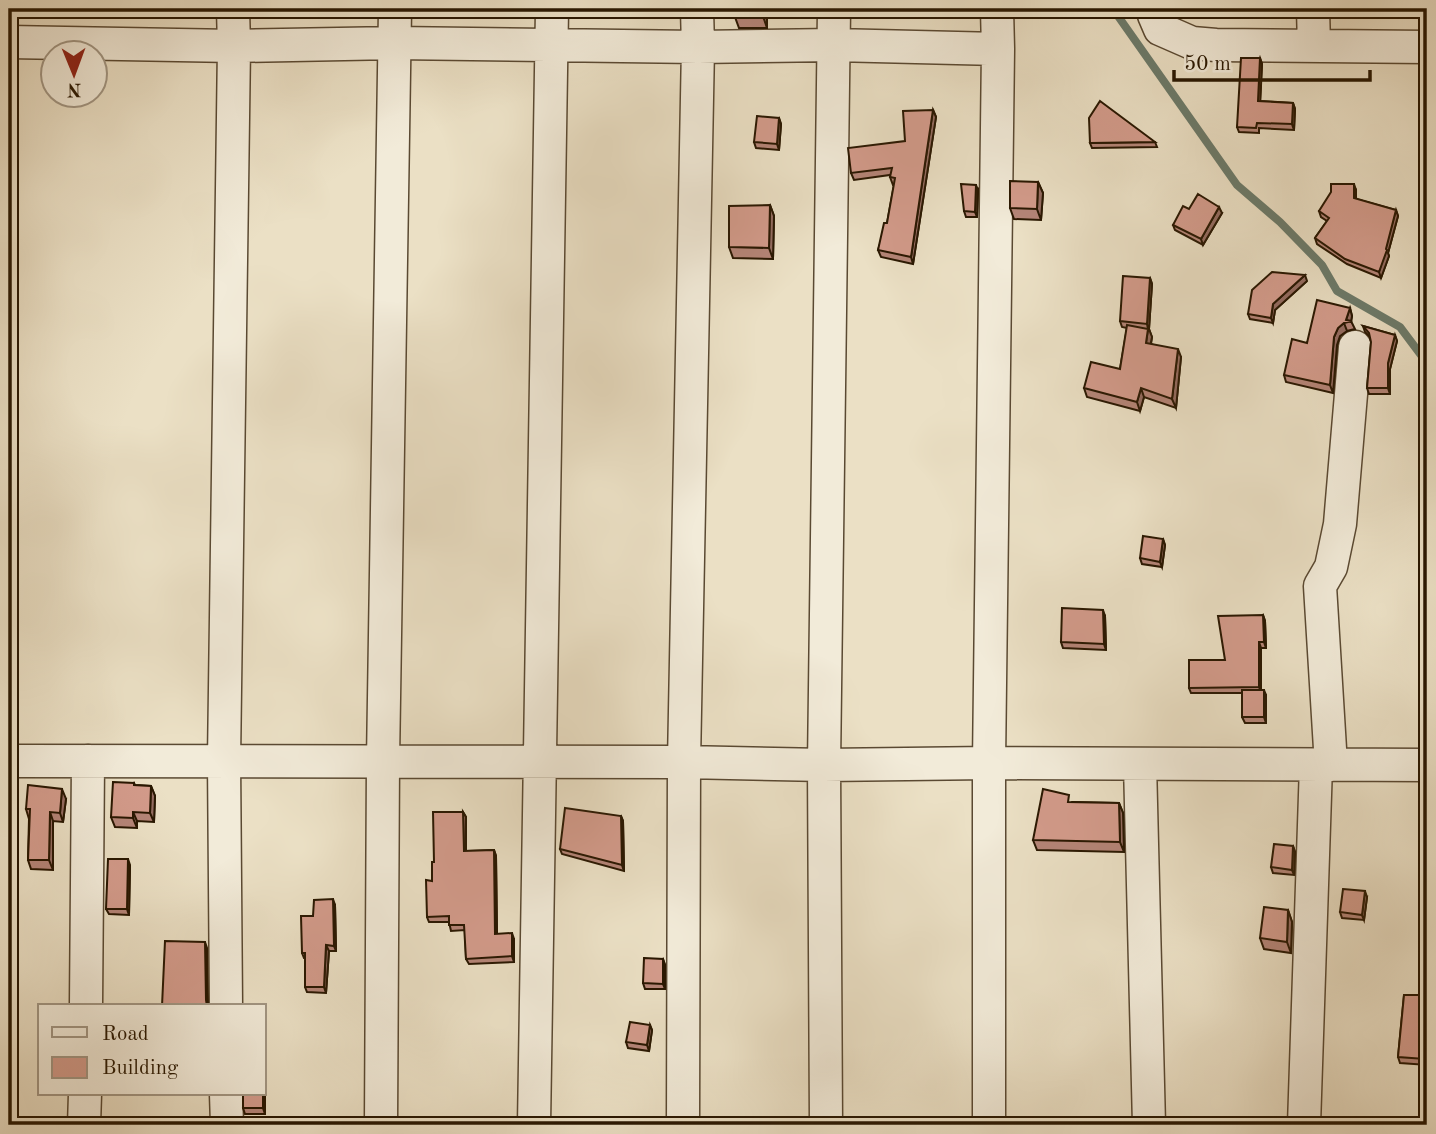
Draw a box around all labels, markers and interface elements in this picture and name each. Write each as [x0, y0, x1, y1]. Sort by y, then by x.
north arrow [38, 38, 108, 108]
scale bar [1174, 38, 1370, 82]
text: 50 m [1184, 54, 1231, 75]
text: N [66, 79, 82, 98]
legend [38, 1004, 266, 1096]
text: Road [102, 1024, 149, 1045]
text: Building [102, 1058, 179, 1079]

